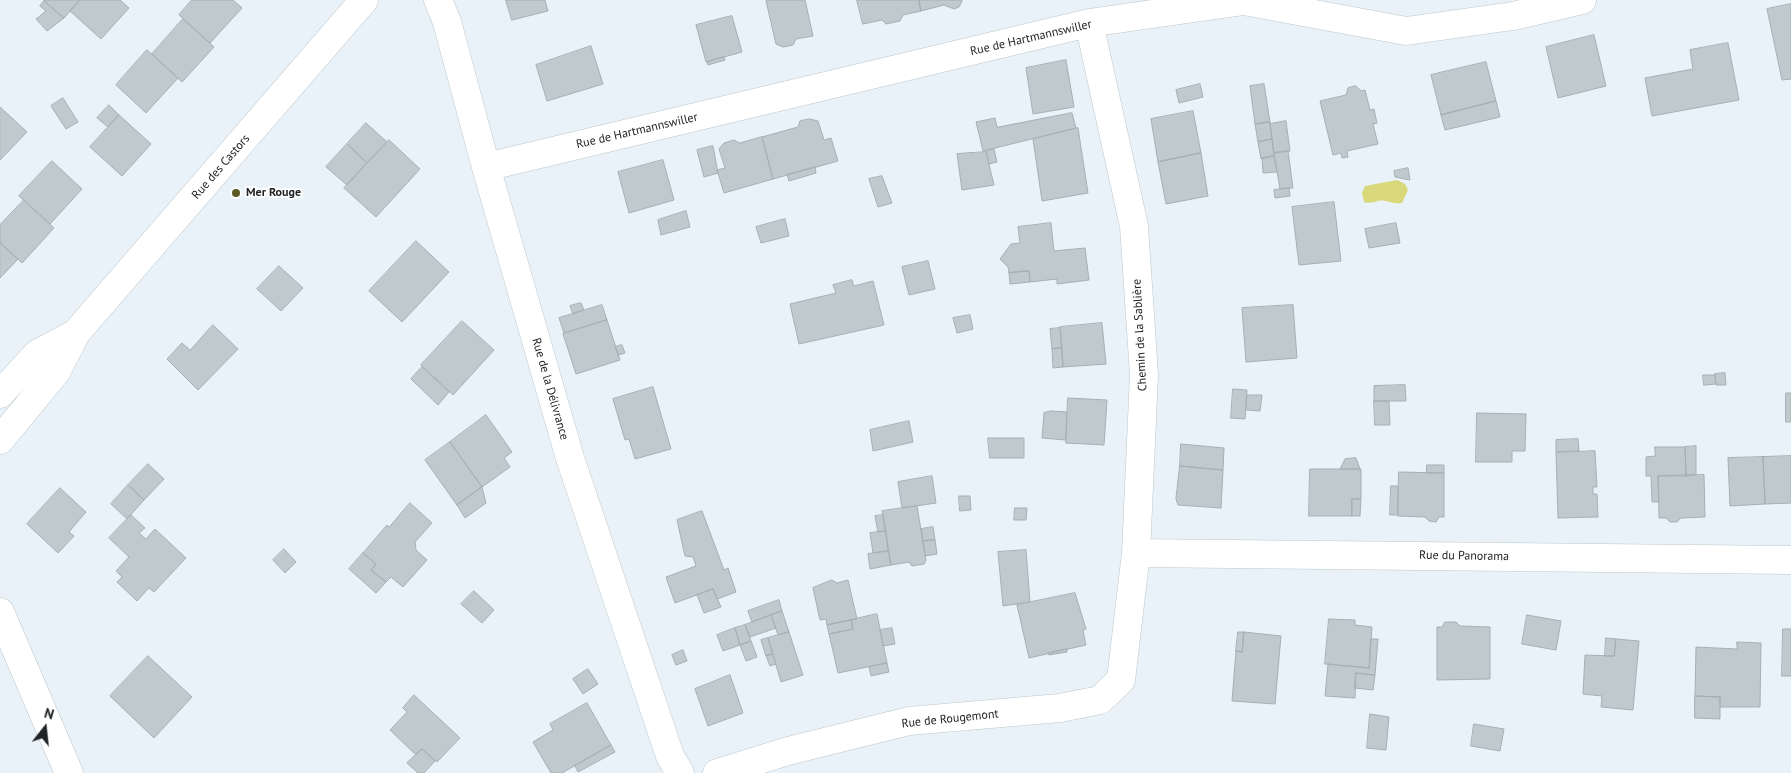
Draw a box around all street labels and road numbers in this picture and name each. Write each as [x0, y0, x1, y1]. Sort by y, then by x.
street label: Rue de Hartmannswiller [969, 17, 1093, 59]
street label: Rue de Hartmannswiller [575, 110, 699, 152]
street label: Rue des Castors [189, 132, 253, 202]
street label: Chemin de la Sablière [1130, 278, 1150, 392]
street label: Rue de la Délivrance [529, 336, 571, 442]
street label: Rue du Panorama [1419, 548, 1509, 564]
street label: Rue de Rougemont [901, 707, 999, 731]

